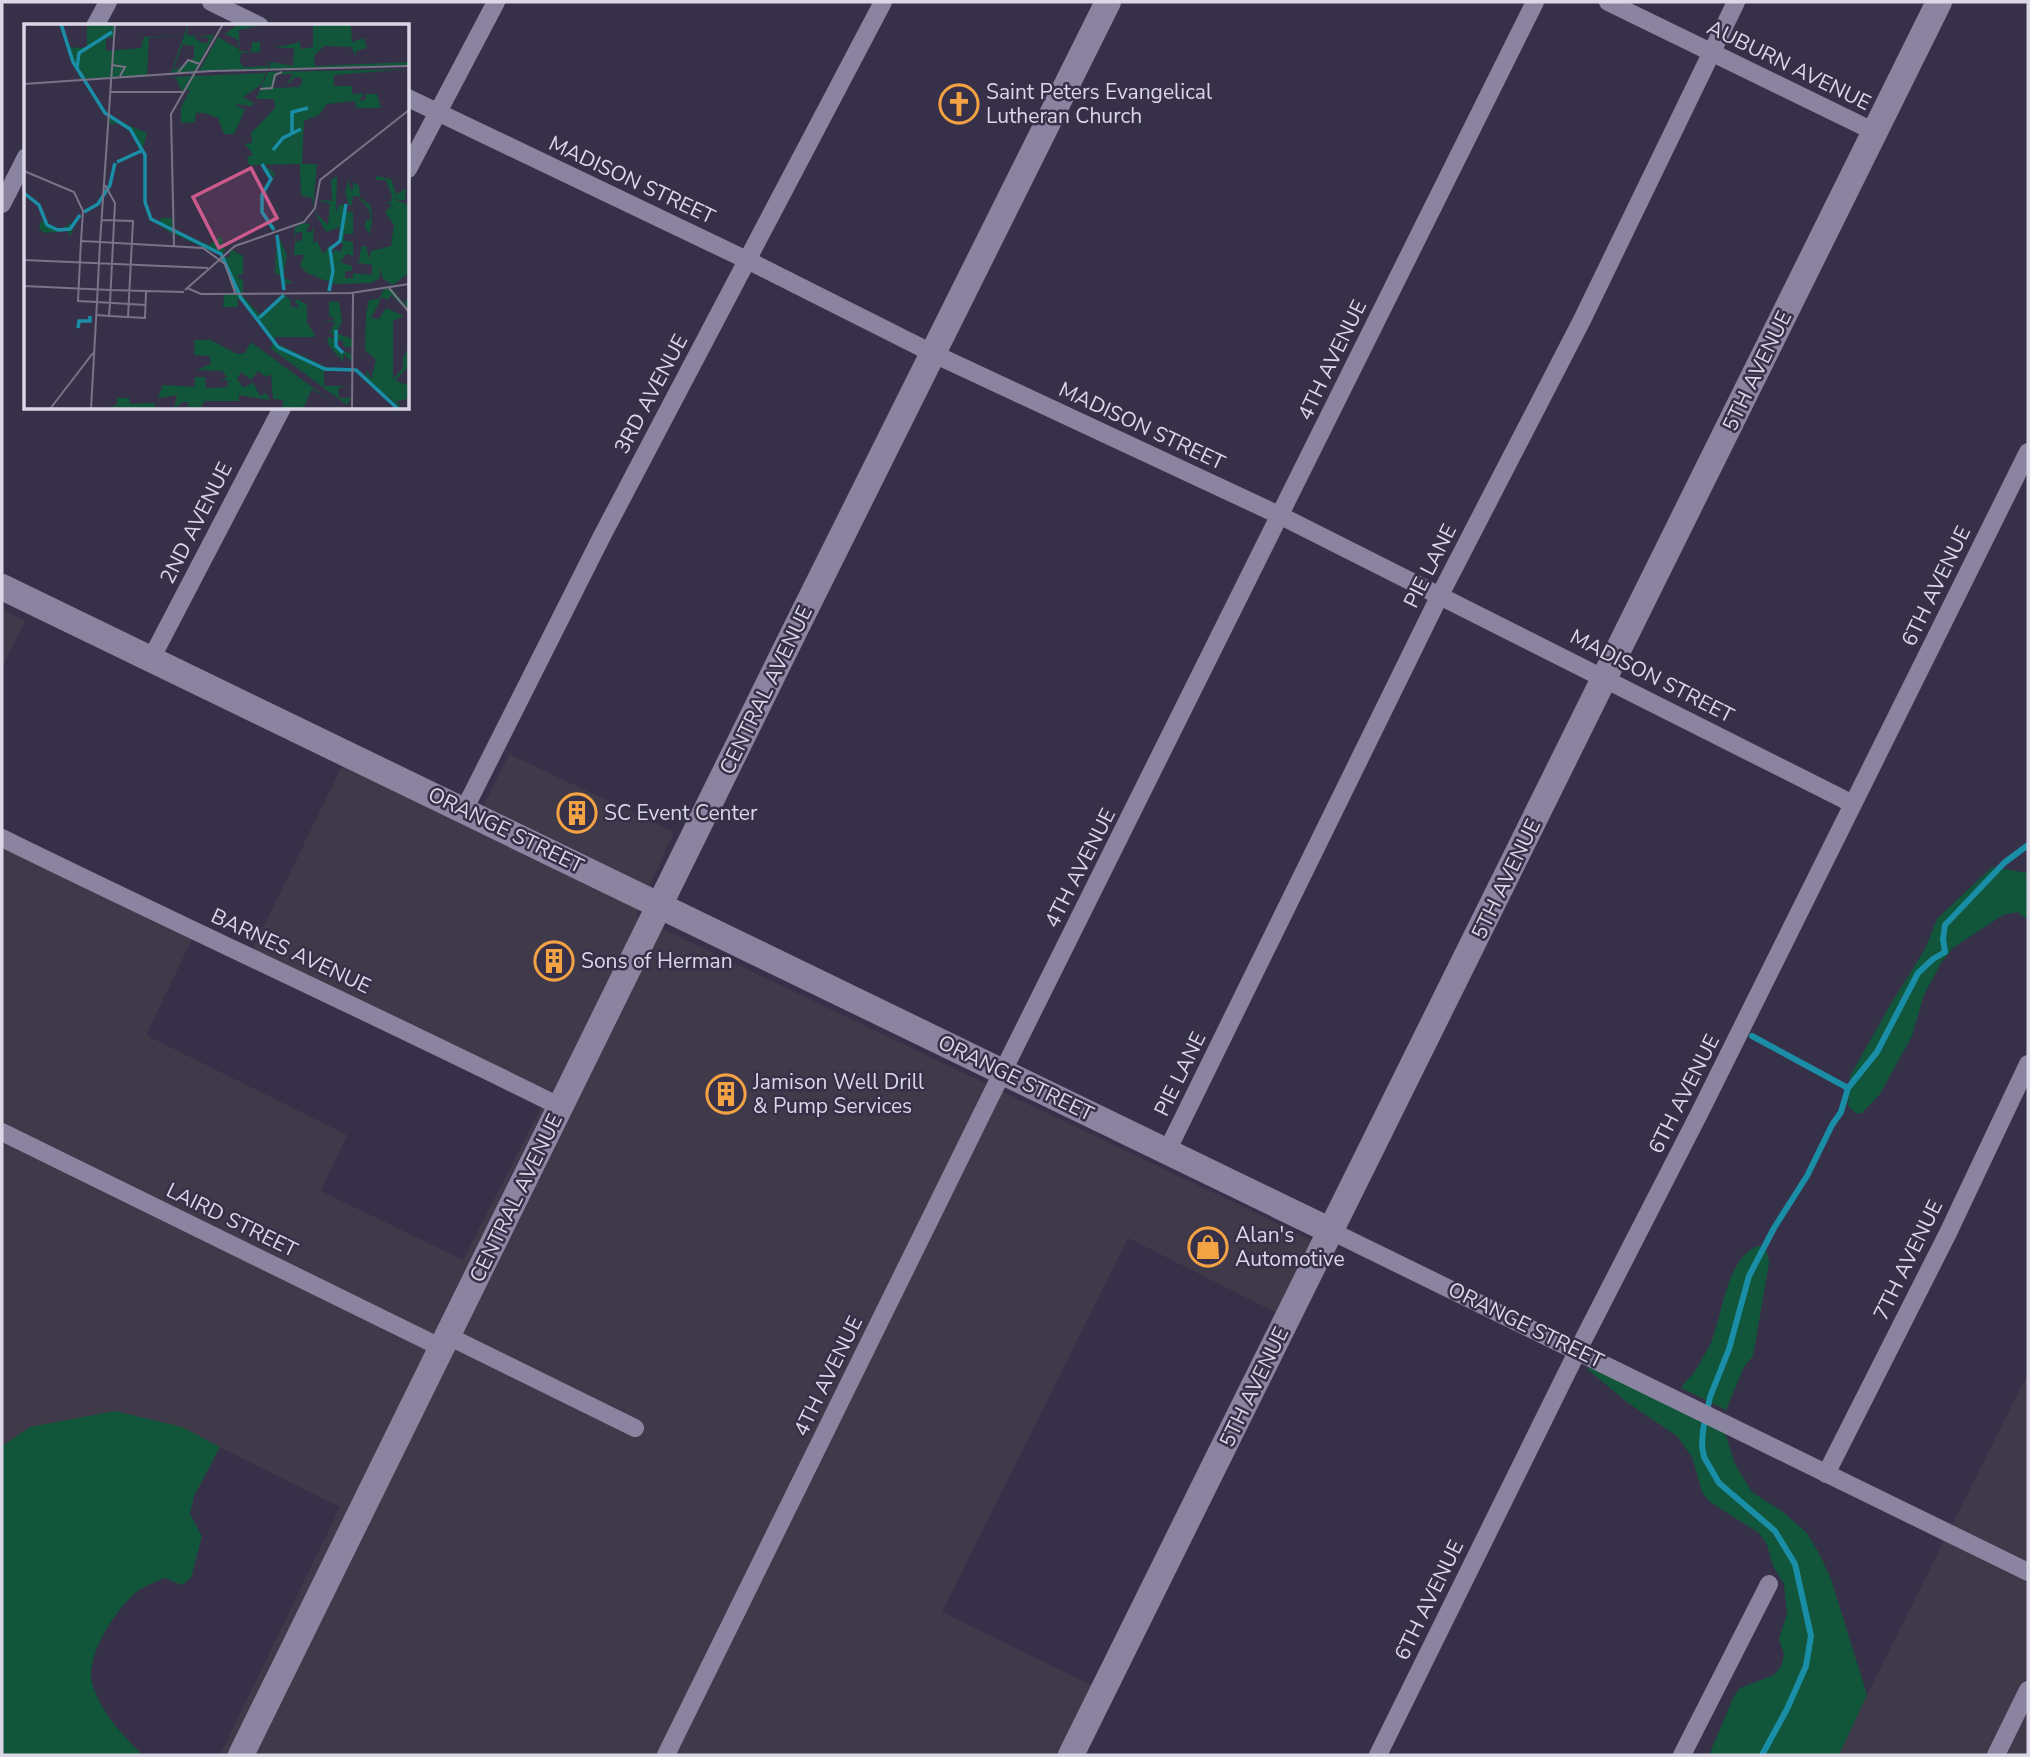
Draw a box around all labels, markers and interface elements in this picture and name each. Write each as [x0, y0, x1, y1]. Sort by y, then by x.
street label: AUBURN AVENUE [1702, 13, 1876, 117]
inset map [24, 24, 410, 410]
place label: Saint Peters Evangelical Lutheran Church [986, 78, 1213, 130]
church icon: Saint Peters Evangelical Lutheran Church [938, 83, 980, 125]
street label: MADISON STREET [544, 129, 720, 231]
street label: 4TH AVENUE [1291, 295, 1373, 425]
street label: 5TH AVENUE [1716, 306, 1798, 436]
street label: 3RD AVENUE [608, 329, 694, 459]
street label: MADISON STREET [1054, 375, 1230, 477]
street label: 2ND AVENUE [153, 457, 239, 589]
street label: PIE LANE [1397, 519, 1463, 613]
street label: 6TH AVENUE [1895, 521, 1977, 651]
street label: CENTRAL AVENUE [713, 601, 819, 779]
street label: MADISON STREET [1565, 623, 1739, 730]
street label: ORANGE STREET [424, 780, 589, 880]
building icon: SC Event Center [556, 792, 598, 834]
place label: SC Event Center [604, 799, 758, 827]
street label: 4TH AVENUE [1038, 803, 1122, 933]
street label: 5TH AVENUE [1465, 814, 1547, 944]
street label: BARNES AVENUE [207, 902, 375, 1000]
building icon: Sons of Herman [533, 940, 575, 982]
place label: Sons of Herman [581, 947, 733, 975]
street label: PIE LANE [1148, 1027, 1212, 1121]
street label: ORANGE STREET [934, 1028, 1099, 1128]
street label: 6TH AVENUE [1642, 1029, 1726, 1159]
place label: Jamison Well Drill & Pump Services [752, 1068, 925, 1120]
building icon: Jamison Well Drill & Pump Services [705, 1073, 747, 1115]
street label: CENTRAL AVENUE [463, 1109, 569, 1287]
street label: LAIRD STREET [162, 1176, 303, 1264]
street label: 7TH AVENUE [1867, 1195, 1949, 1325]
place label: Alan's Automotive [1235, 1221, 1345, 1273]
shop icon: Alan's Automotive [1187, 1226, 1229, 1268]
street label: ORANGE STREET [1444, 1275, 1609, 1375]
street label: 4TH AVENUE [787, 1311, 869, 1441]
street label: 5TH AVENUE [1213, 1322, 1295, 1452]
street label: 6TH AVENUE [1388, 1535, 1470, 1665]

